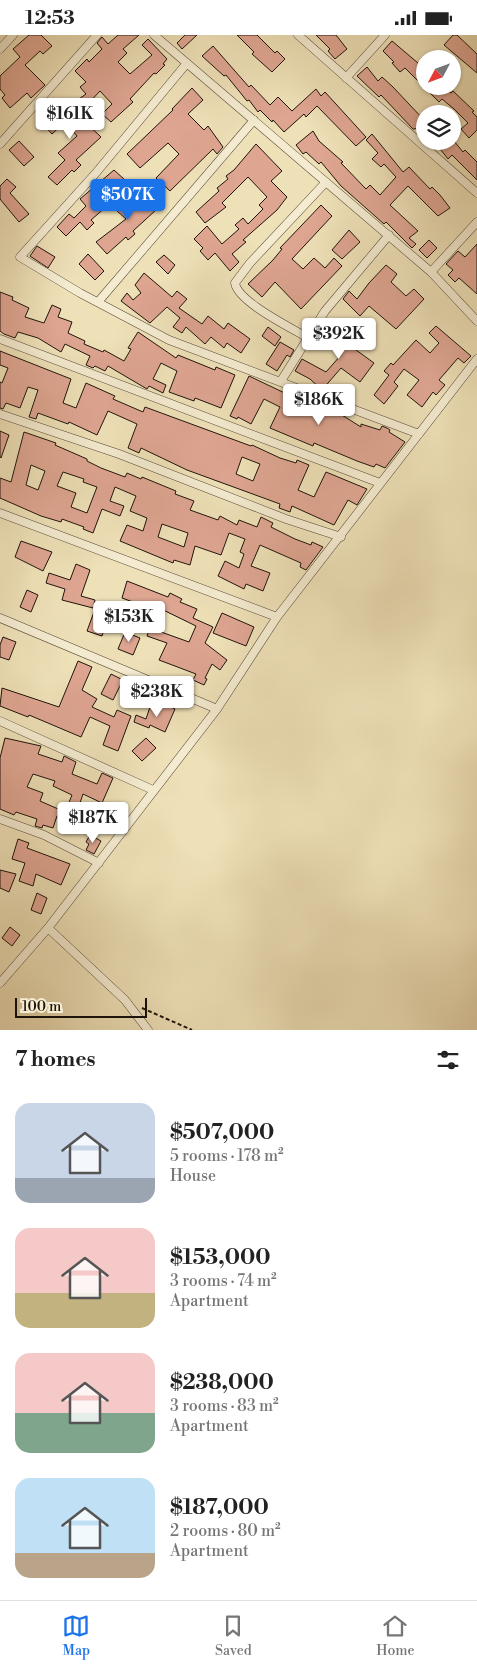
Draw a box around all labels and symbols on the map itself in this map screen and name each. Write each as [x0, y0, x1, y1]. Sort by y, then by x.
north arrow [416, 50, 461, 95]
pin: $161K [35, 97, 105, 140]
pin: $507K [93, 179, 163, 221]
pin: $392K [304, 317, 374, 360]
pin: $186K [284, 383, 354, 426]
pin: $153K [94, 601, 164, 643]
pin: $238K [122, 675, 192, 718]
pin: $187K [58, 801, 128, 844]
scale bar [15, 995, 148, 1018]

